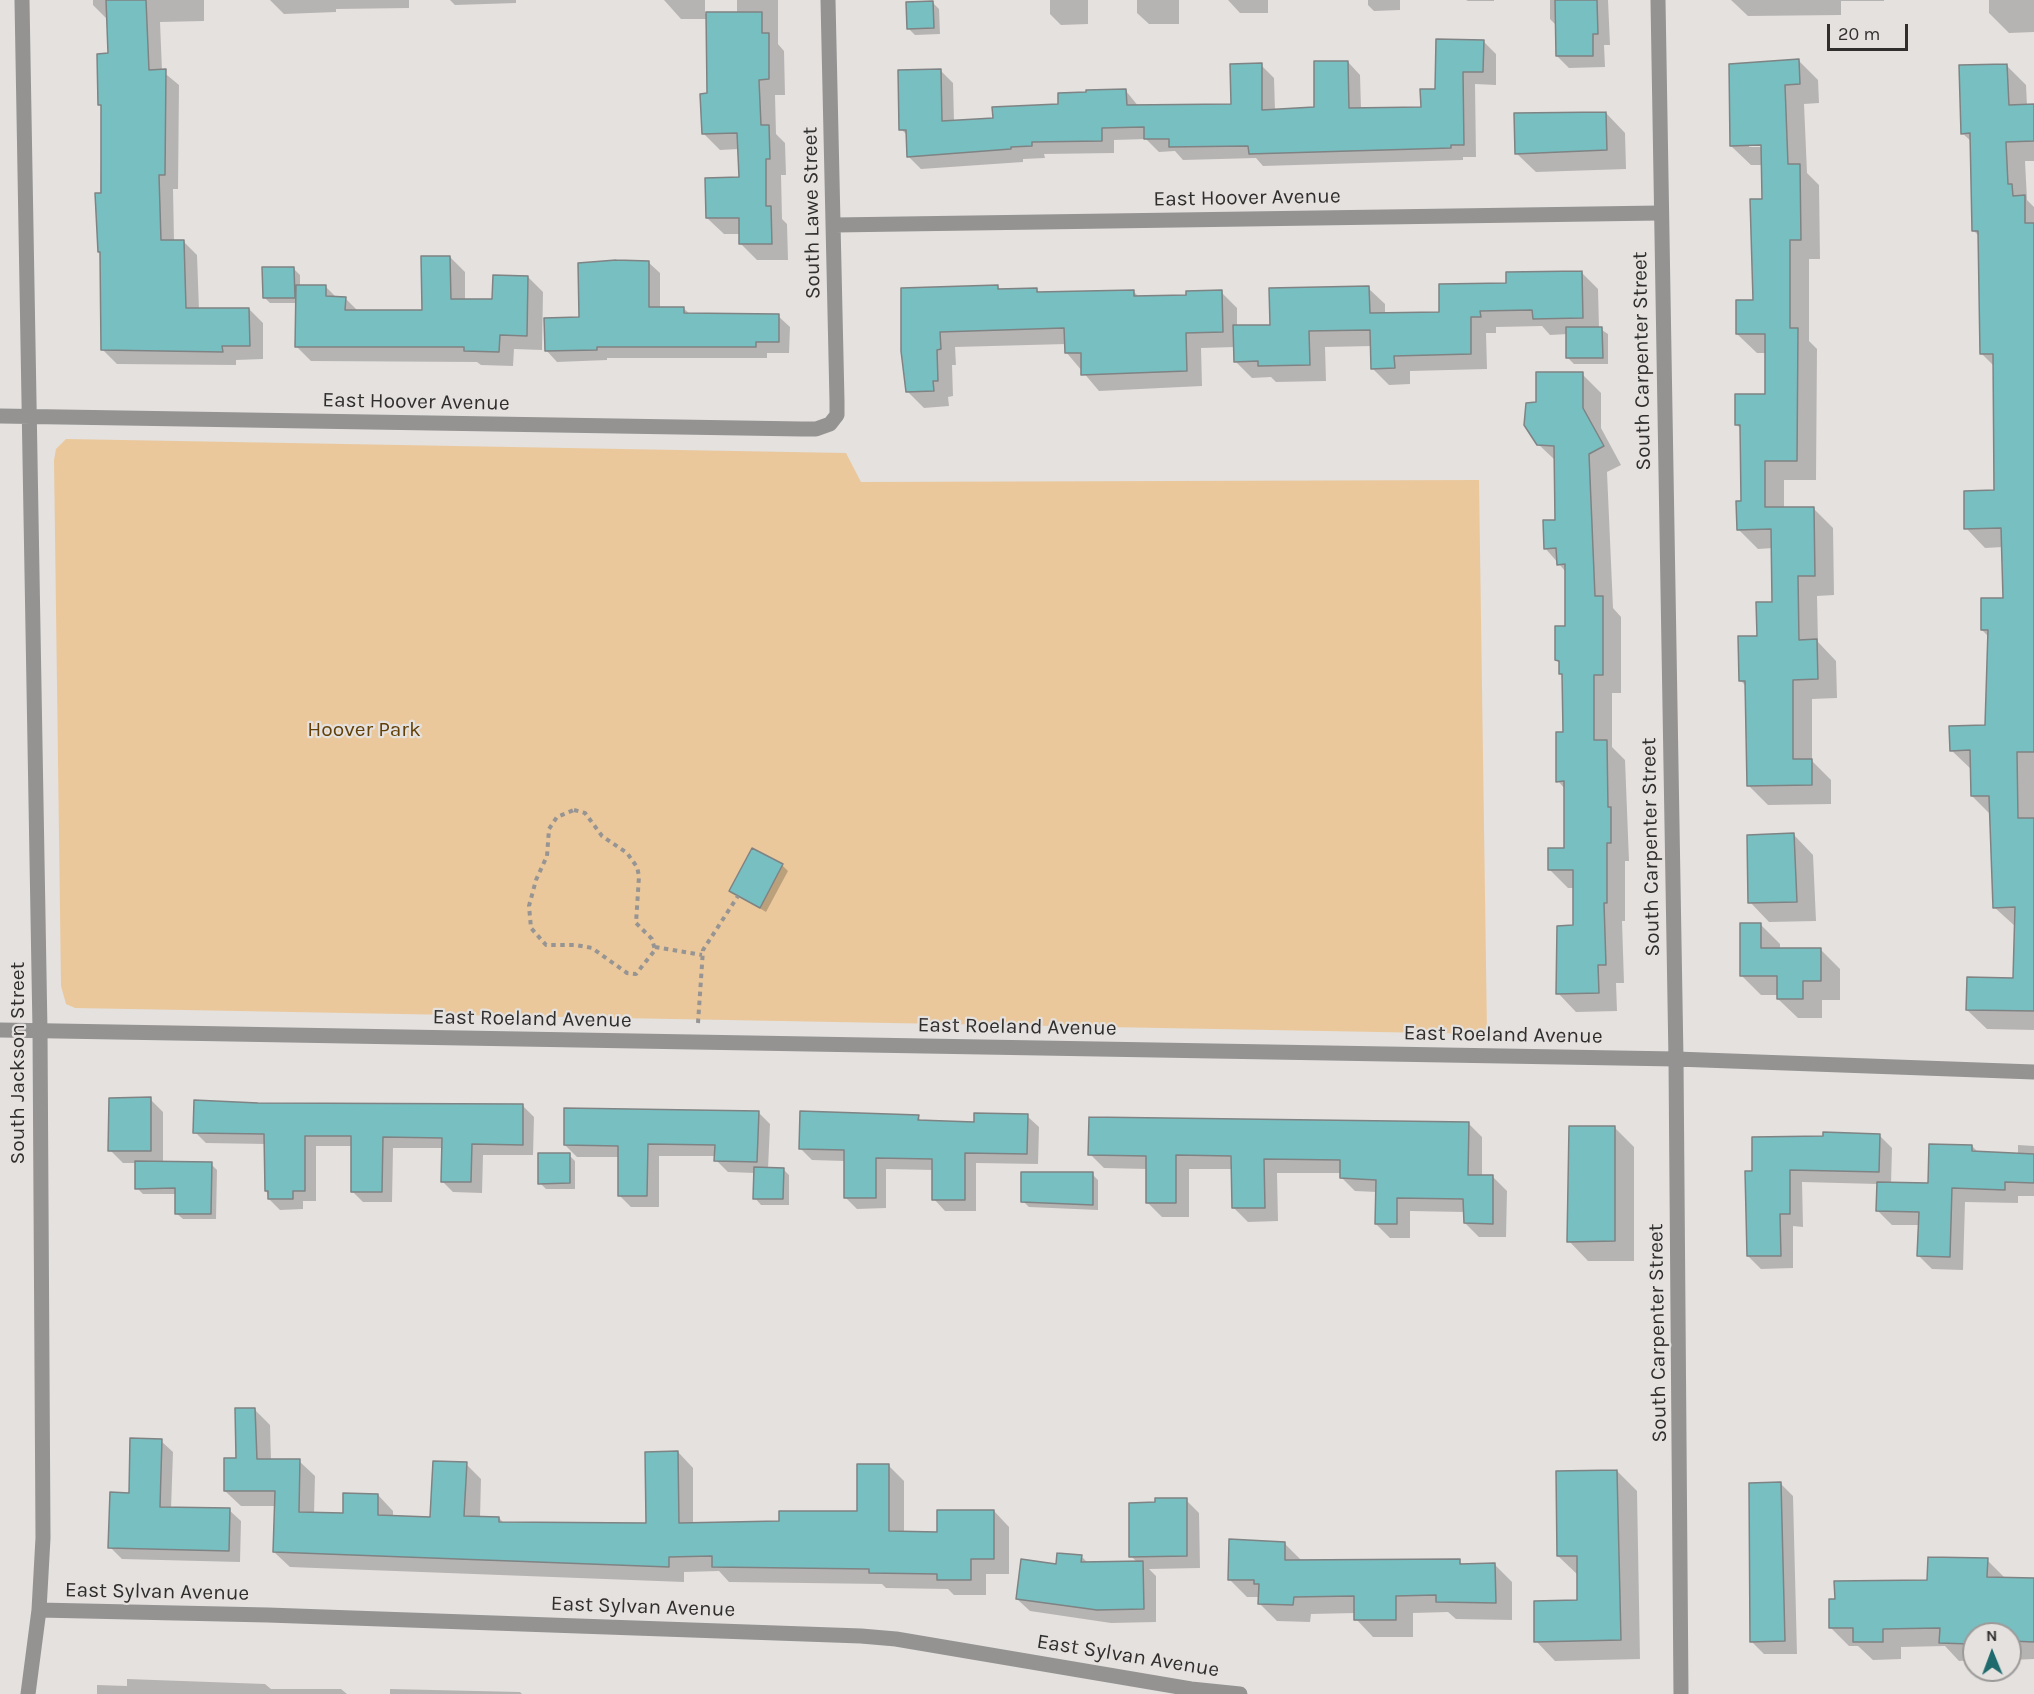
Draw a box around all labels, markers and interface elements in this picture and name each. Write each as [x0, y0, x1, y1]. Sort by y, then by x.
scale bar [1830, 12, 1911, 50]
text: 20 m [1838, 23, 1880, 45]
street label: South Lawe Street [798, 127, 826, 299]
street label: East Hoover Avenue [1153, 184, 1341, 212]
street label: South Carpenter Street [1627, 251, 1657, 471]
street label: East Hoover Avenue [322, 388, 510, 416]
park label: Hoover Park [307, 717, 421, 743]
street label: South Carpenter Street [1636, 737, 1666, 957]
street label: South Jackson Street [5, 962, 31, 1164]
street label: East Roeland Avenue [432, 1005, 632, 1033]
street label: East Roeland Avenue [917, 1013, 1117, 1041]
street label: East Roeland Avenue [1403, 1021, 1603, 1049]
street label: South Carpenter Street [1643, 1223, 1673, 1443]
street label: East Sylvan Avenue [65, 1578, 249, 1606]
street label: East Sylvan Avenue [550, 1591, 736, 1623]
north arrow [1962, 1622, 2022, 1682]
text: N [1986, 1626, 1998, 1645]
street label: East Sylvan Avenue [1035, 1629, 1221, 1683]

